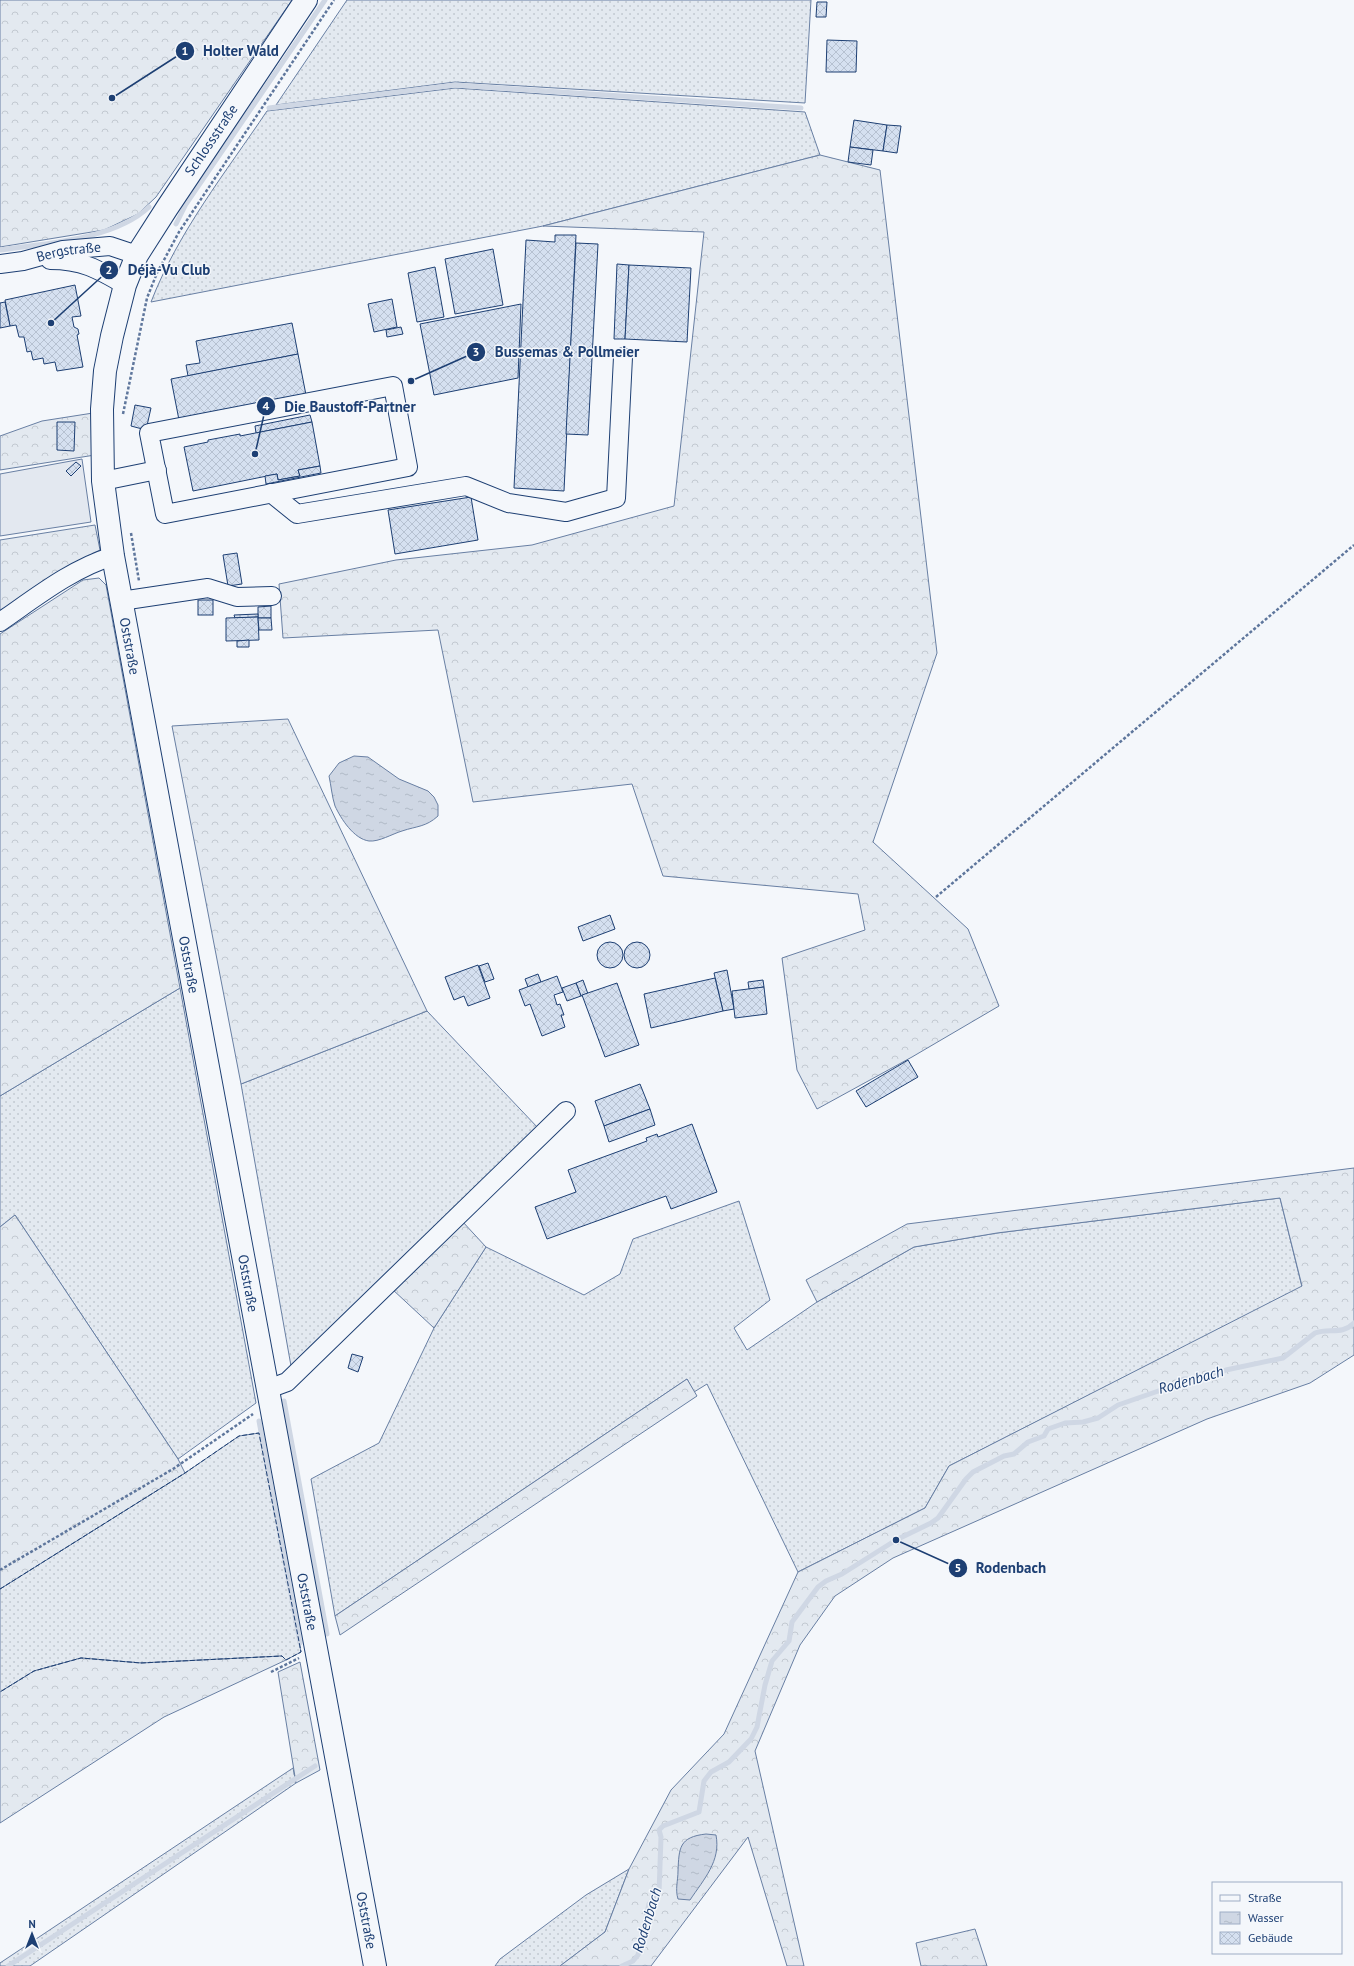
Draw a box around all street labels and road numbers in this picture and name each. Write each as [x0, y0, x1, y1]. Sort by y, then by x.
street label: Schlossstraße [180, 101, 242, 179]
street label: Bergstraße [34, 238, 102, 266]
street label: Oststraße [116, 616, 144, 676]
street label: Oststraße [175, 934, 203, 995]
street label: Oststraße [234, 1253, 262, 1313]
street label: Oststraße [293, 1572, 321, 1632]
street label: Oststraße [352, 1890, 381, 1950]

